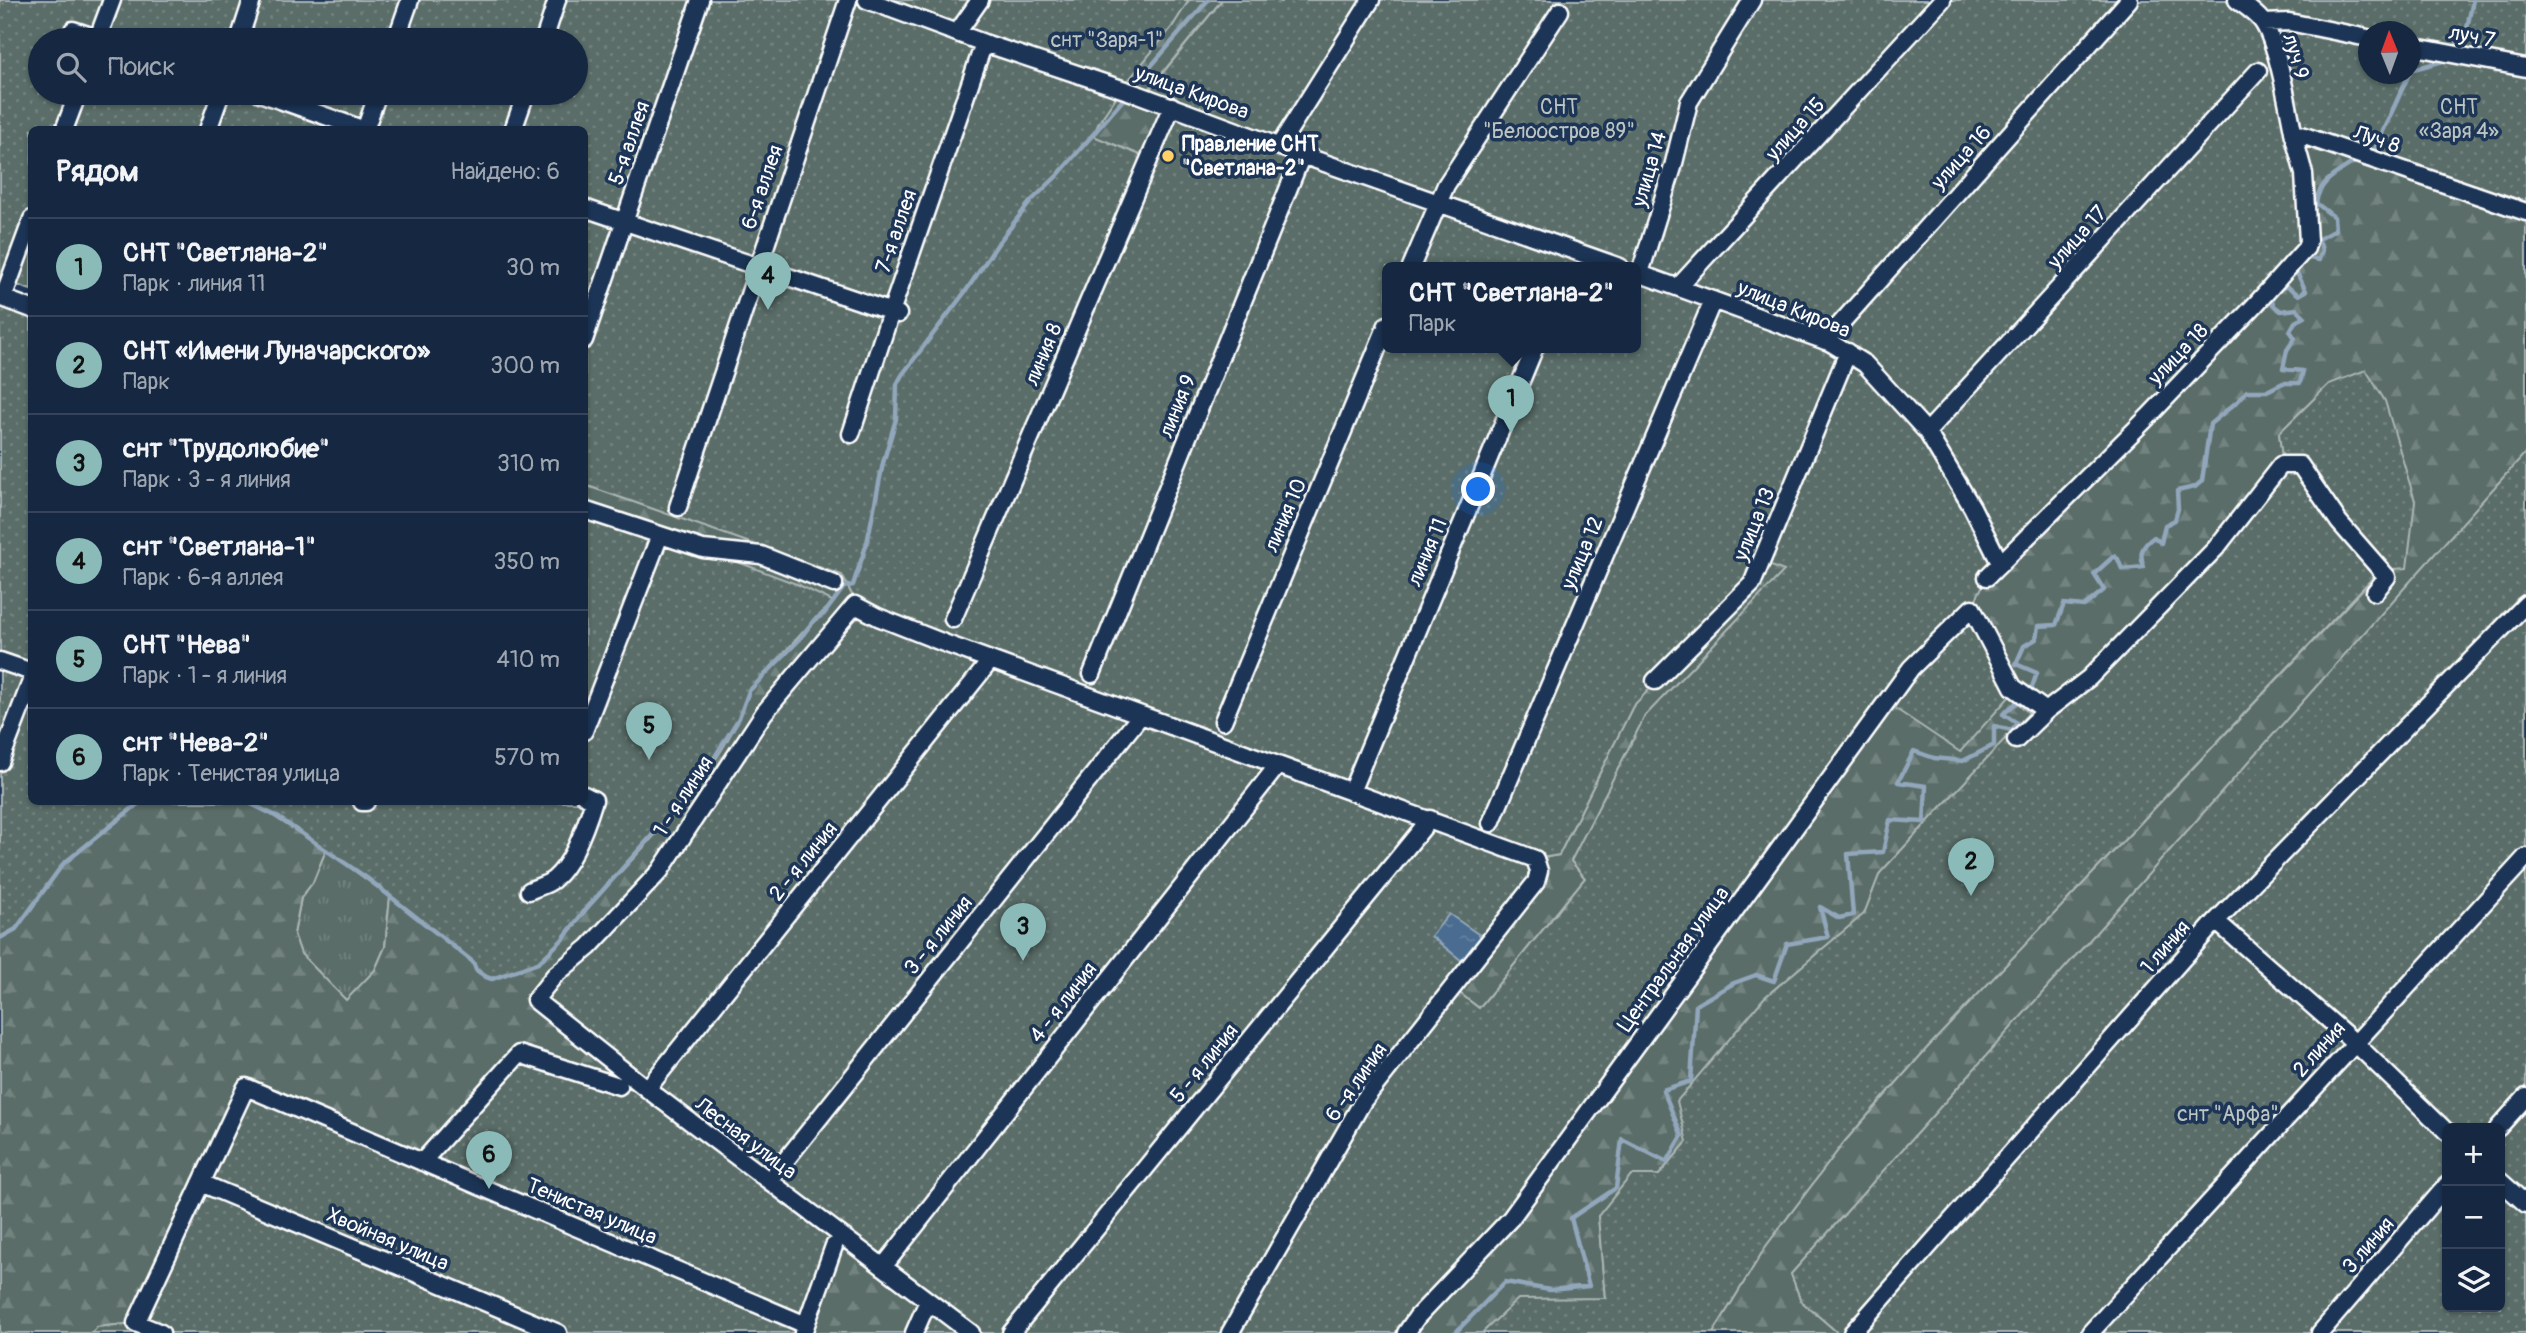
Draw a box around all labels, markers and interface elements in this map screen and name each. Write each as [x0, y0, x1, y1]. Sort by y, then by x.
street label: луч 7 [2447, 19, 2497, 54]
north arrow [2358, 21, 2421, 84]
park label: снт "Заря-1" [1051, 27, 1163, 54]
search box [28, 28, 588, 105]
street label: луч 9 [2276, 30, 2315, 82]
icon: search [52, 48, 90, 86]
text: Поиск [108, 51, 176, 83]
street label: улица Кирова [1130, 59, 1253, 126]
street label: улица 15 [1759, 92, 1831, 168]
park label: СНТ "Белоостров 89" [1483, 94, 1635, 145]
park label: СНТ «Заря 4» [2419, 94, 2499, 145]
street label: 5-я аллея [603, 98, 656, 189]
street label: Луч 8 [2349, 119, 2404, 160]
street label: улица 16 [1925, 120, 1997, 196]
street label: улица 14 [1626, 128, 1673, 211]
place label: Правление СНТ "Светлана-2" [1182, 131, 1319, 182]
street label: 6-я аллея [735, 141, 790, 233]
marker: Правление СНТ "Светлана-2" [1160, 148, 1176, 164]
text: Рядом [56, 153, 139, 190]
text: Найдено: 6 [450, 157, 560, 186]
street label: 7-я аллея [870, 186, 923, 276]
street label: улица 17 [2041, 200, 2113, 275]
text: СНТ "Светлана-2" [123, 237, 328, 269]
pin: 4 [745, 252, 791, 310]
text: 1 [75, 253, 84, 282]
text: 30 m [506, 253, 560, 282]
popup [1382, 262, 1641, 353]
text: Парк · линия 11 [123, 269, 265, 298]
street label: улица Кирова [1732, 274, 1854, 344]
text: СНТ "Светлана-2" [1409, 277, 1614, 309]
text: Парк [1409, 309, 1456, 338]
street label: улица 18 [2142, 318, 2214, 392]
street label: линия 8 [1018, 319, 1069, 389]
text: СНТ «Имени Луначарского» [123, 335, 430, 367]
text: 2 [73, 351, 85, 380]
text: 300 m [490, 351, 560, 380]
text: Парк [123, 367, 170, 396]
street label: линия 9 [1153, 371, 1202, 442]
pin: 1 [1488, 375, 1534, 433]
text: снт "Трудолюбие" [123, 433, 330, 465]
text: 3 [73, 449, 85, 478]
text: 310 m [497, 449, 560, 478]
text: Парк · 3 - я линия [123, 465, 291, 494]
your location [1461, 472, 1495, 506]
street label: линия 10 [1258, 474, 1313, 556]
street label: улица 13 [1727, 484, 1781, 566]
street label: улица 12 [1555, 513, 1610, 595]
street label: линия 11 [1401, 514, 1454, 590]
text: снт "Светлана-1" [123, 531, 316, 563]
text: 4 [72, 547, 86, 576]
text: 350 m [494, 547, 560, 576]
text: Парк · 6-я аллея [123, 563, 284, 592]
text: СНТ "Нева" [123, 629, 251, 661]
text: 5 [73, 645, 85, 674]
text: 410 m [497, 645, 560, 674]
text: Парк · 1 - я линия [123, 661, 287, 690]
pin: 5 [626, 702, 672, 760]
text: снт "Нева-2" [123, 727, 269, 759]
text: 6 [72, 743, 86, 772]
text: 570 m [494, 743, 560, 772]
street label: 1 - я линия [647, 751, 719, 842]
text: Парк · Тенистая улица [123, 759, 340, 788]
street label: 2 - я линия [763, 816, 844, 906]
pin: 2 [1948, 838, 1994, 896]
street label: Центральная улица [1611, 881, 1735, 1037]
street label: 3 - я линия [898, 890, 979, 980]
pin: 3 [1000, 903, 1046, 961]
street label: 1 линия [2135, 915, 2196, 980]
street label: 4 - я линия [1024, 957, 1103, 1048]
street label: 2 линия [2287, 1016, 2352, 1083]
street label: 5 - я линия [1164, 1018, 1244, 1108]
street label: 6 -я линия [1319, 1038, 1393, 1127]
street label: Лесная улица [689, 1091, 802, 1185]
park label: снт "Арфа" [2177, 1101, 2279, 1128]
map controls [2442, 1123, 2505, 1312]
button: + [2442, 1123, 2505, 1186]
pin: 6 [466, 1131, 512, 1189]
street label: Тенистая улица [523, 1172, 661, 1251]
button: − [2442, 1186, 2505, 1249]
street label: Хвойная улица [323, 1202, 453, 1277]
street label: 3 линия [2336, 1211, 2400, 1279]
button: layers [2442, 1249, 2505, 1312]

